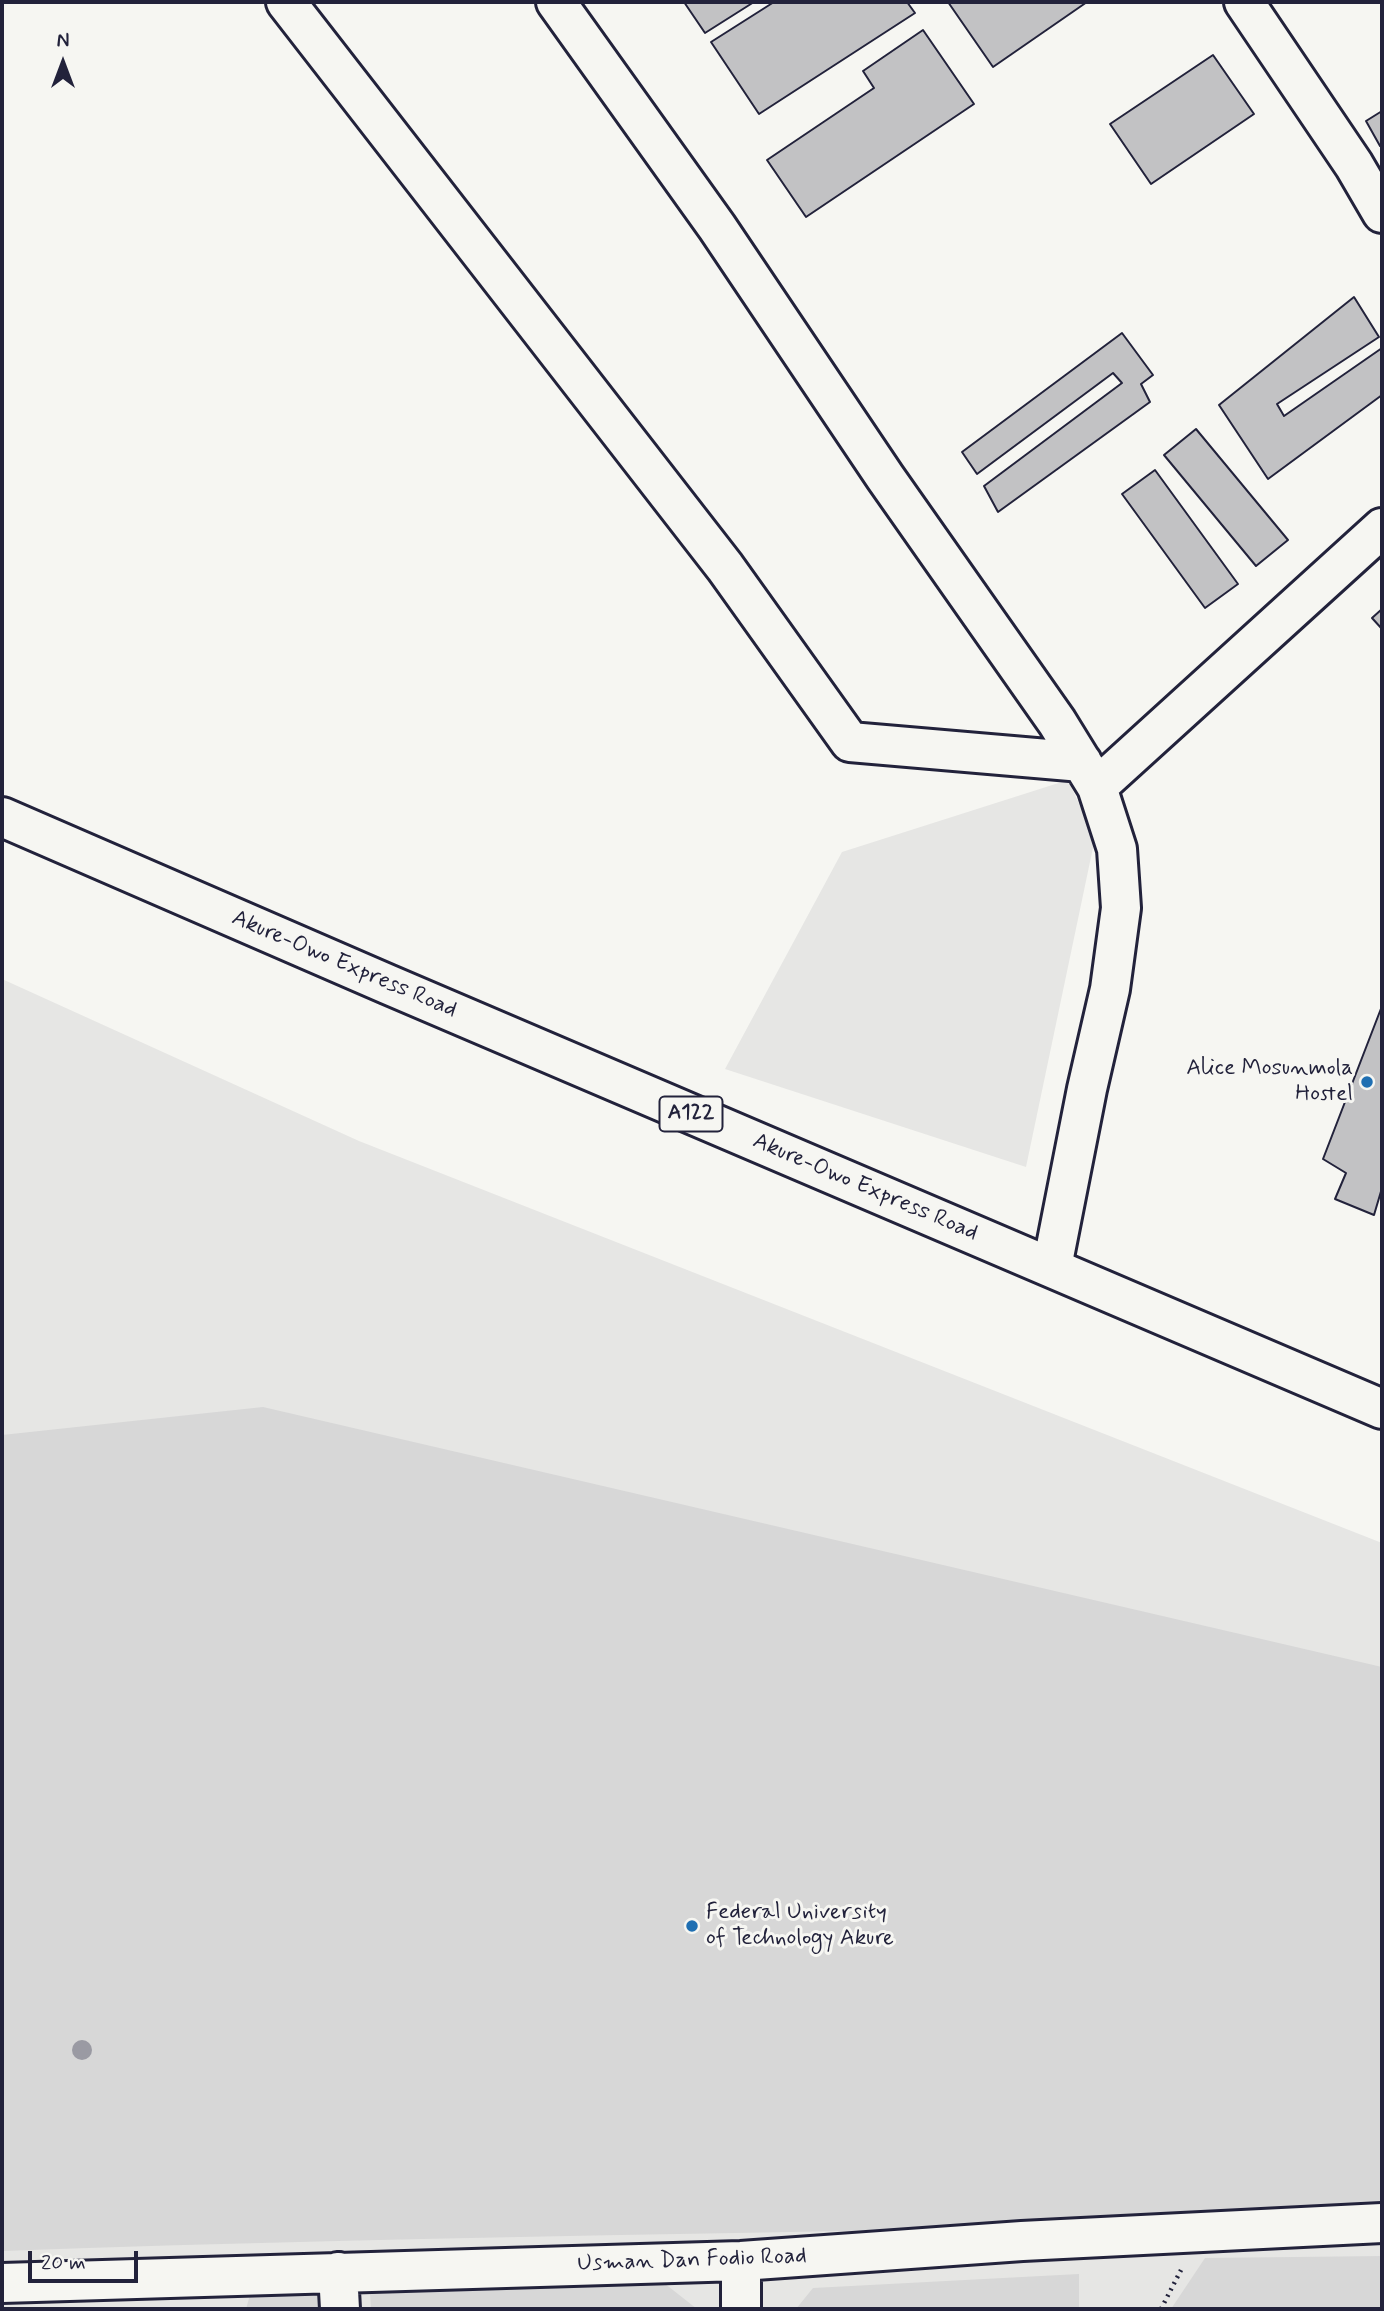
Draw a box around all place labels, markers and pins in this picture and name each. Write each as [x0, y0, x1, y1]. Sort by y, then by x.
place label: Alice Mosunmola Hostel [1186, 1055, 1353, 1109]
marker: Alice Mosunmola Hostel [1359, 1074, 1375, 1090]
place label: Federal University of Technology Akure [706, 1899, 894, 1953]
marker: Federal University of Technology Akure [684, 1918, 700, 1934]

